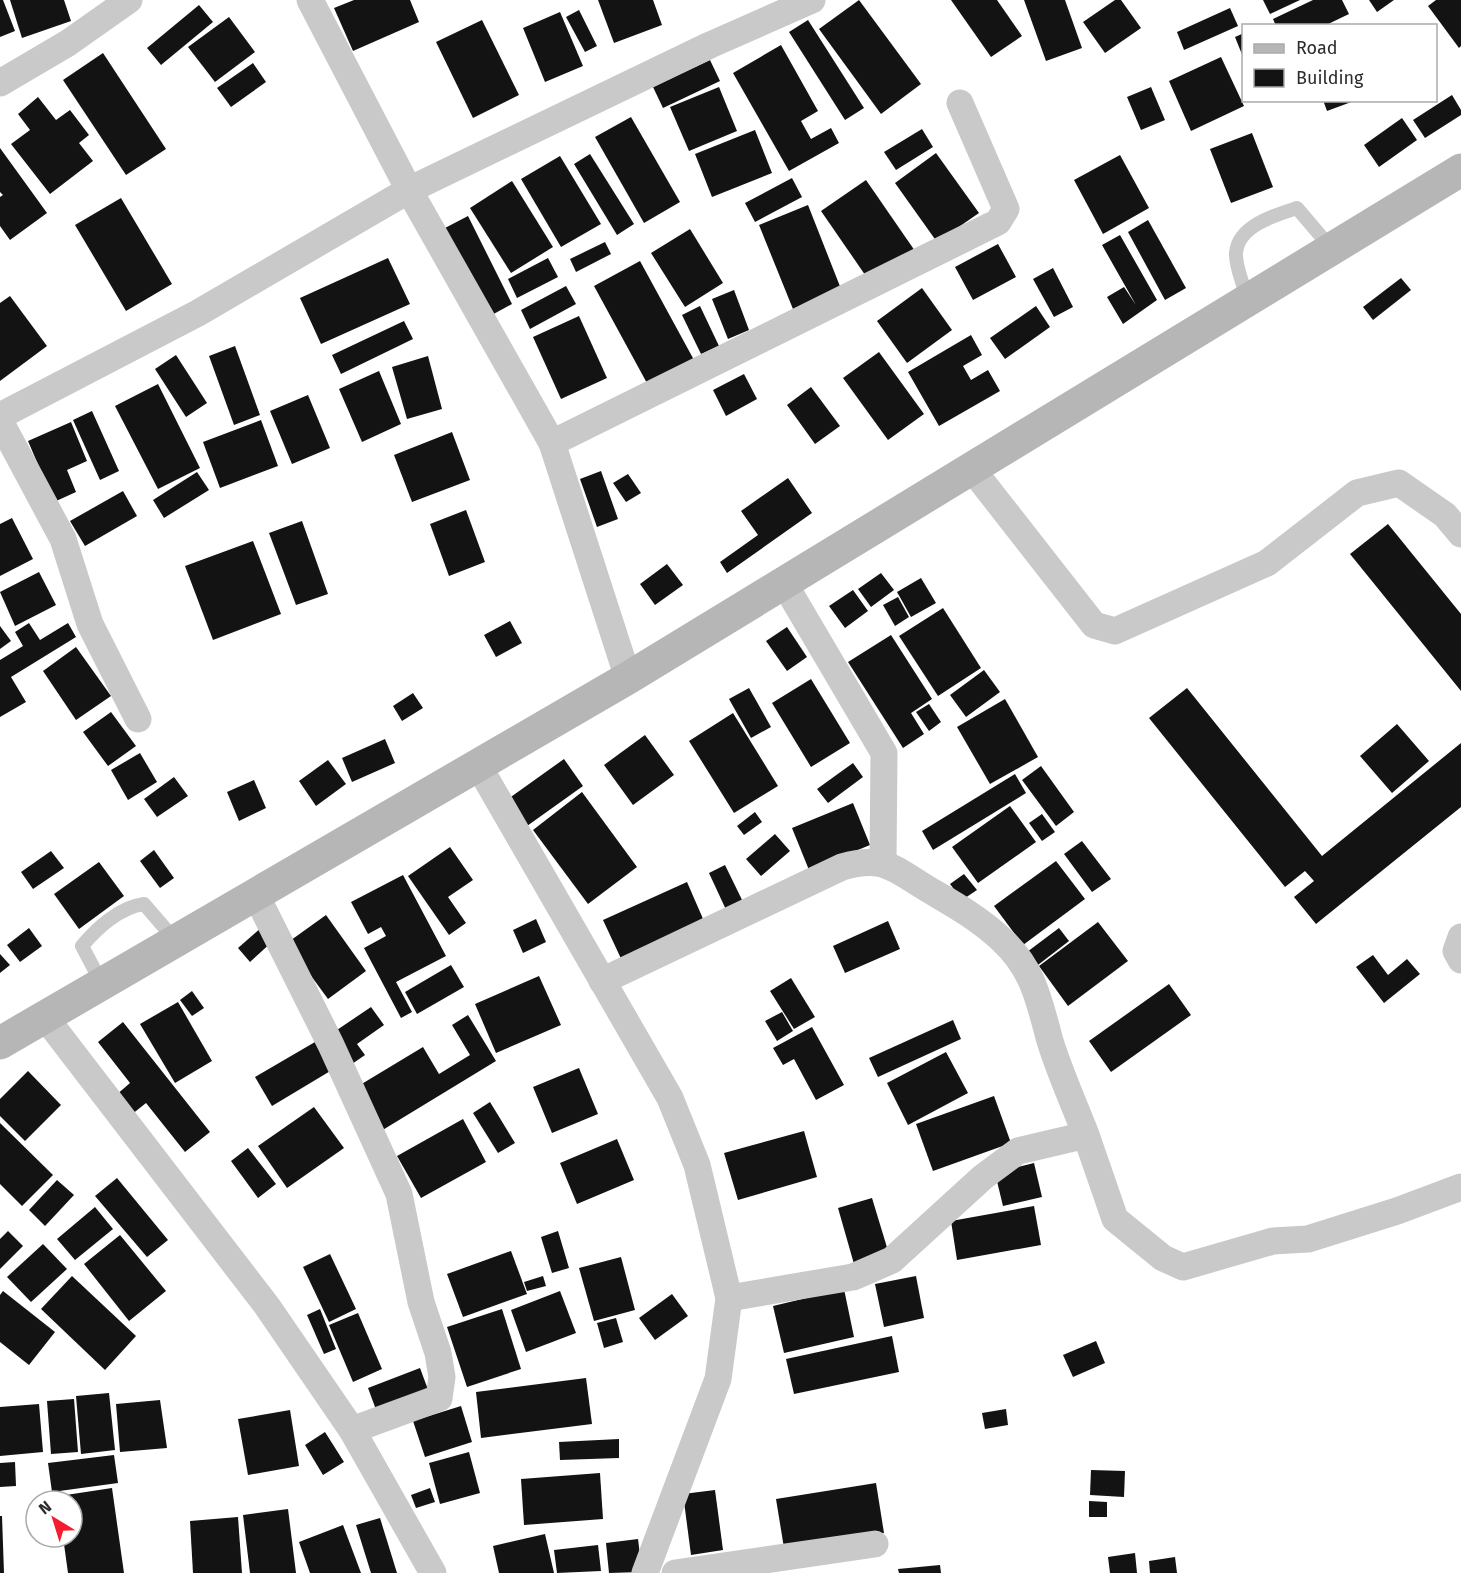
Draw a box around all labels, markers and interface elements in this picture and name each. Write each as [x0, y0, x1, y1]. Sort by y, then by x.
legend [1242, 24, 1437, 102]
text: Road [1296, 37, 1338, 59]
text: Building [1296, 67, 1364, 89]
north arrow [24, 1489, 84, 1549]
text: N [35, 1497, 55, 1518]

